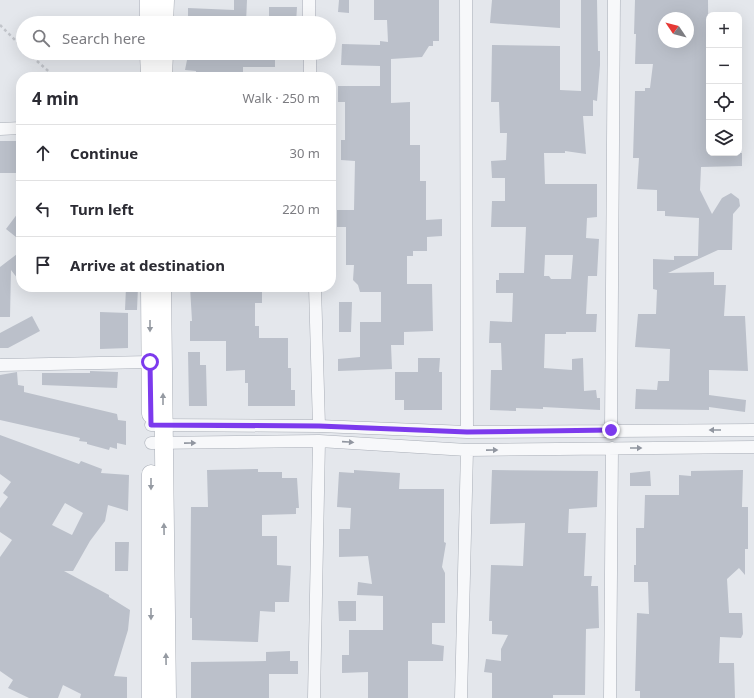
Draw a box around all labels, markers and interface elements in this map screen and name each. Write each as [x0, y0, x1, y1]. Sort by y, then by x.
north arrow [658, 12, 694, 48]
map controls [706, 12, 742, 156]
button: + [706, 12, 742, 48]
search box [16, 16, 336, 60]
icon: search [30, 27, 52, 49]
text: Search here [62, 28, 145, 48]
button: − [706, 48, 742, 84]
button: locate [706, 84, 742, 120]
text: 4 min [32, 87, 79, 110]
text: Walk · 250 m [242, 89, 320, 107]
button: layers [706, 120, 742, 156]
icon: ahead [32, 142, 54, 164]
text: Continue [70, 143, 138, 163]
text: 30 m [290, 144, 320, 162]
icon: left [32, 198, 54, 220]
text: Turn left [70, 199, 134, 219]
text: 220 m [282, 200, 320, 218]
icon: arrive [32, 254, 54, 276]
text: Arrive at destination [70, 255, 225, 275]
one-way arrow [147, 320, 153, 333]
route start [141, 353, 159, 371]
one-way arrow [160, 392, 166, 405]
route end [602, 421, 620, 439]
one-way arrow [708, 427, 721, 433]
one-way arrow [342, 439, 354, 446]
one-way arrow [184, 440, 197, 446]
one-way arrow [630, 445, 643, 451]
one-way arrow [486, 447, 499, 453]
one-way arrow [148, 478, 154, 491]
one-way arrow [161, 522, 167, 535]
one-way arrow [148, 608, 154, 621]
one-way arrow [163, 652, 169, 665]

